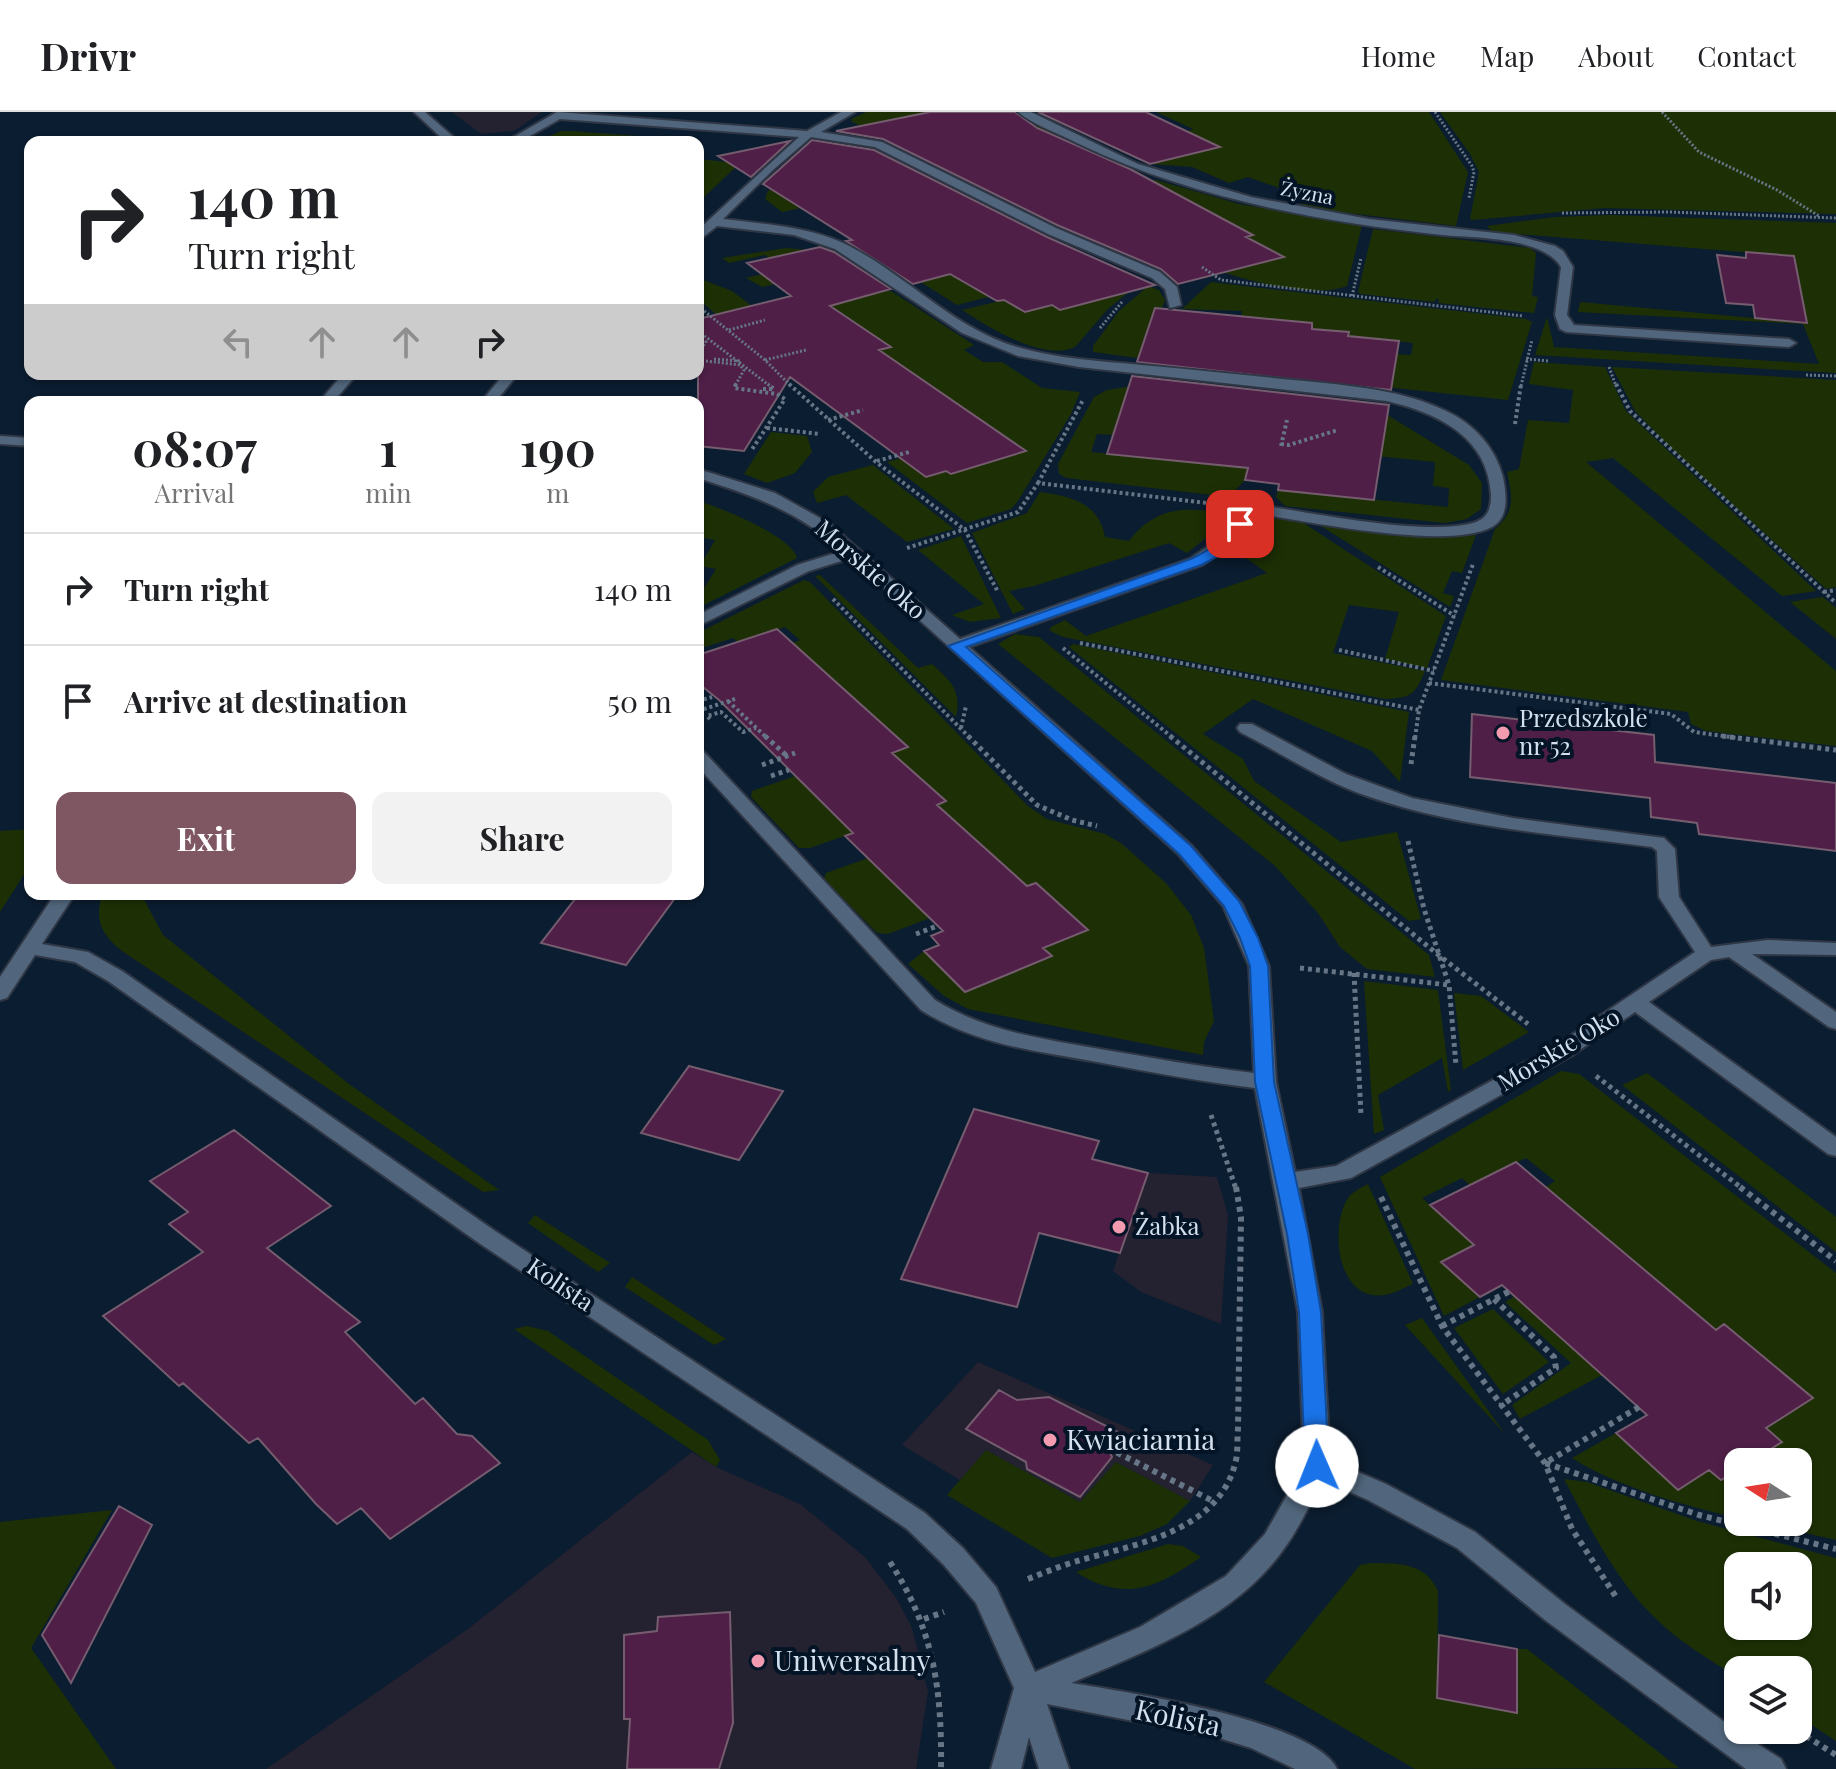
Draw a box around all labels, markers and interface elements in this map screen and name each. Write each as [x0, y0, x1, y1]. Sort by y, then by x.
text: Drivr [40, 30, 136, 81]
text: Home [1361, 37, 1436, 74]
text: Map [1480, 37, 1534, 74]
text: About [1578, 37, 1653, 74]
text: Contact [1697, 37, 1796, 74]
text: 140 m [188, 158, 339, 233]
icon: right [56, 168, 160, 272]
street label: Żyzna [1279, 173, 1336, 210]
text: Turn right [188, 230, 355, 278]
icon: left [216, 320, 260, 364]
icon: ahead [300, 320, 344, 364]
icon: ahead [384, 320, 428, 364]
icon: right [468, 320, 512, 364]
text: 08:07 [132, 415, 257, 479]
text: 1 [379, 415, 398, 479]
text: 190 [520, 415, 596, 479]
text: Arrival [155, 475, 235, 510]
text: min [365, 475, 411, 510]
text: m [546, 475, 569, 510]
pin [1206, 490, 1274, 558]
icon: arrive [1218, 502, 1262, 546]
street label: Morskie Oko [809, 512, 933, 625]
icon: right [56, 567, 100, 611]
text: Turn right [124, 569, 269, 609]
text: 140 m [594, 569, 672, 609]
icon: arrive [56, 679, 100, 723]
text: Arrive at destination [124, 681, 407, 721]
text: 50 m [607, 681, 672, 721]
place label: Przedszkole nr 52 [1519, 701, 1648, 761]
marker: Przedszkole nr 52 [1494, 724, 1512, 742]
button: Exit [56, 792, 356, 884]
button: Share [372, 792, 672, 884]
street label: Morskie Oko [1491, 999, 1625, 1097]
place label: Żabka [1135, 1209, 1199, 1241]
marker: Żabka [1110, 1218, 1128, 1236]
street label: Kolista [522, 1249, 601, 1317]
place label: Kwiaciarnia [1066, 1420, 1215, 1457]
position arrow [1275, 1424, 1359, 1508]
marker: Kwiaciarnia [1041, 1431, 1059, 1449]
north arrow [1724, 1448, 1812, 1536]
map controls [1724, 1448, 1812, 1744]
button: sound [1724, 1552, 1812, 1640]
place label: Uniwersalny [774, 1641, 931, 1678]
marker: Uniwersalny [749, 1652, 767, 1670]
button: layers [1724, 1656, 1812, 1744]
street label: Kolista [1132, 1689, 1224, 1744]

